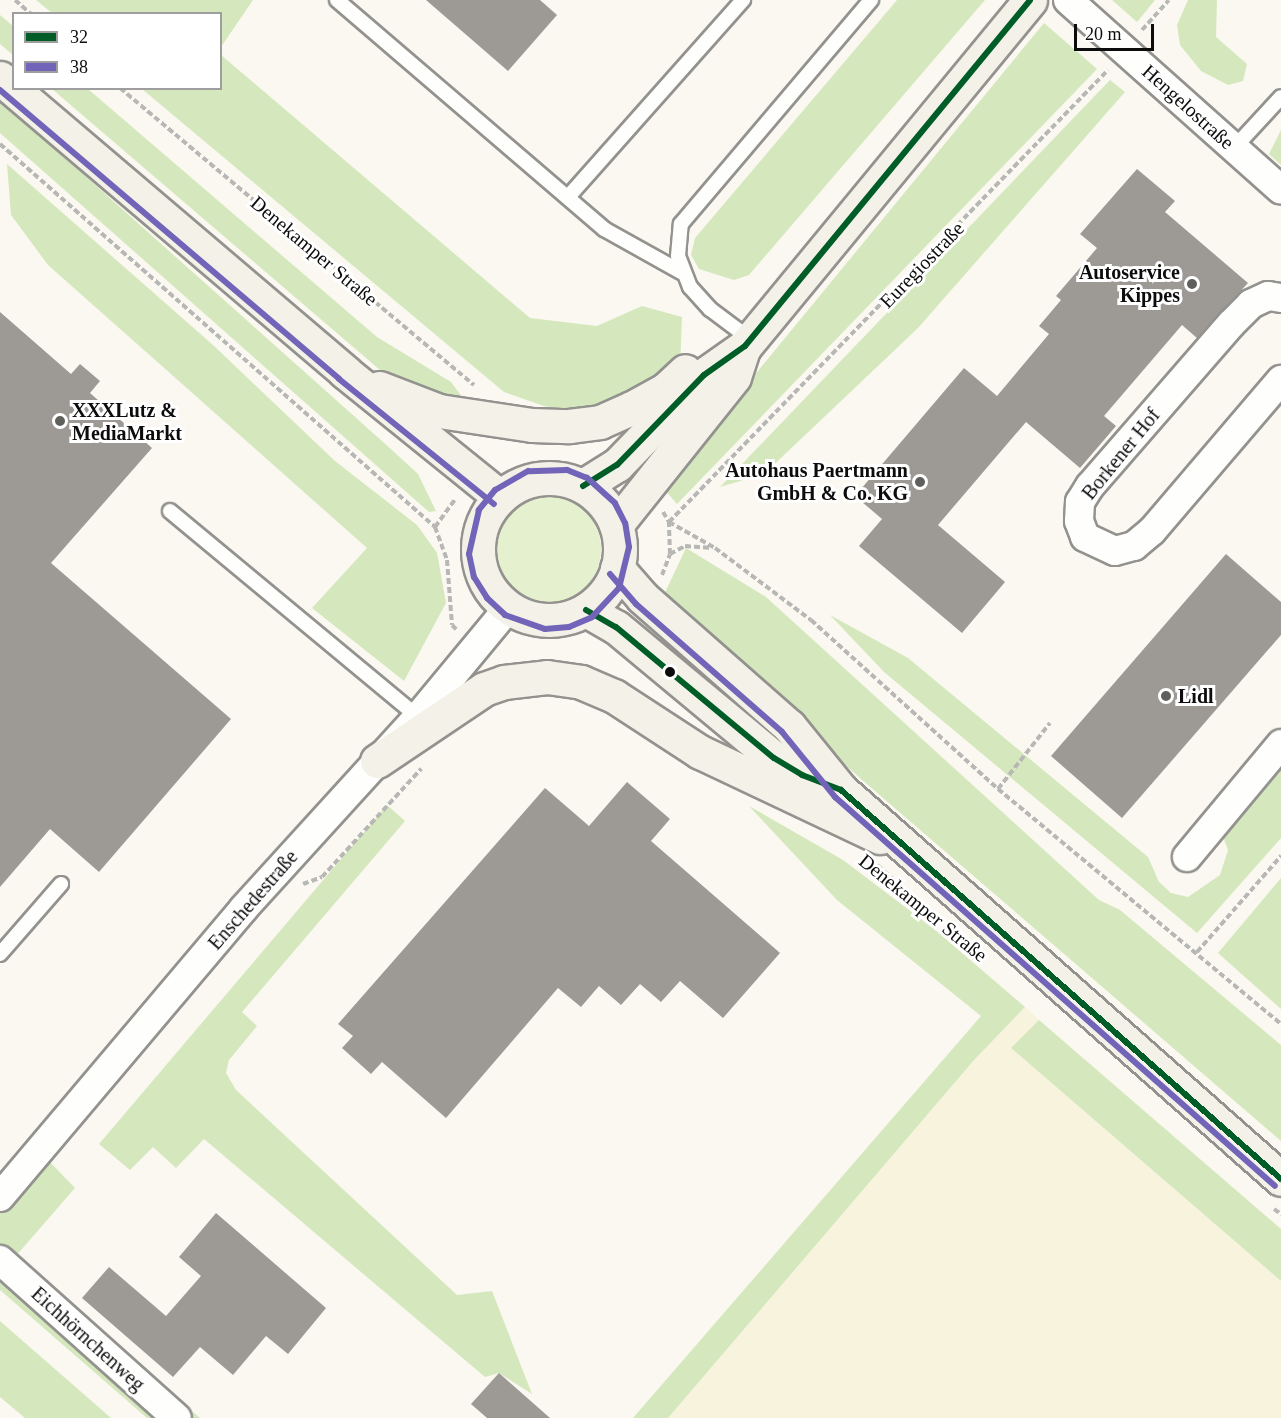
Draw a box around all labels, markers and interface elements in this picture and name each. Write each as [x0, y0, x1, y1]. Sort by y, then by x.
legend [12, 12, 222, 90]
scale bar [1077, 12, 1156, 50]
text: 20 m [1085, 24, 1122, 44]
text: 32 [70, 27, 88, 47]
text: 38 [70, 57, 88, 77]
street label: Hengelostraße [1137, 59, 1239, 155]
street label: Denekamper Straße [246, 191, 382, 311]
street label: Euregiostraße [875, 217, 969, 313]
place label: Autoservice Kippes [1079, 260, 1180, 307]
marker: Autoservice Kippes [1185, 277, 1199, 291]
place label: XXXLutz & MediaMarkt [72, 398, 182, 445]
street label: Borkener Hof [1077, 404, 1165, 504]
marker: XXXLutz & MediaMarkt [53, 414, 67, 428]
place label: Autohaus Paertmann GmbH & Co. KG [725, 458, 908, 505]
marker: Autohaus Paertmann GmbH & Co. KG [913, 475, 927, 489]
unlabelled marker [664, 666, 676, 678]
place label: Lidl [1178, 684, 1214, 708]
marker: Lidl [1159, 689, 1173, 703]
street label: Enschedestraße [203, 845, 303, 955]
street label: Denekamper Straße [854, 849, 992, 967]
street label: Eichhörnchenweg [26, 1282, 150, 1396]

